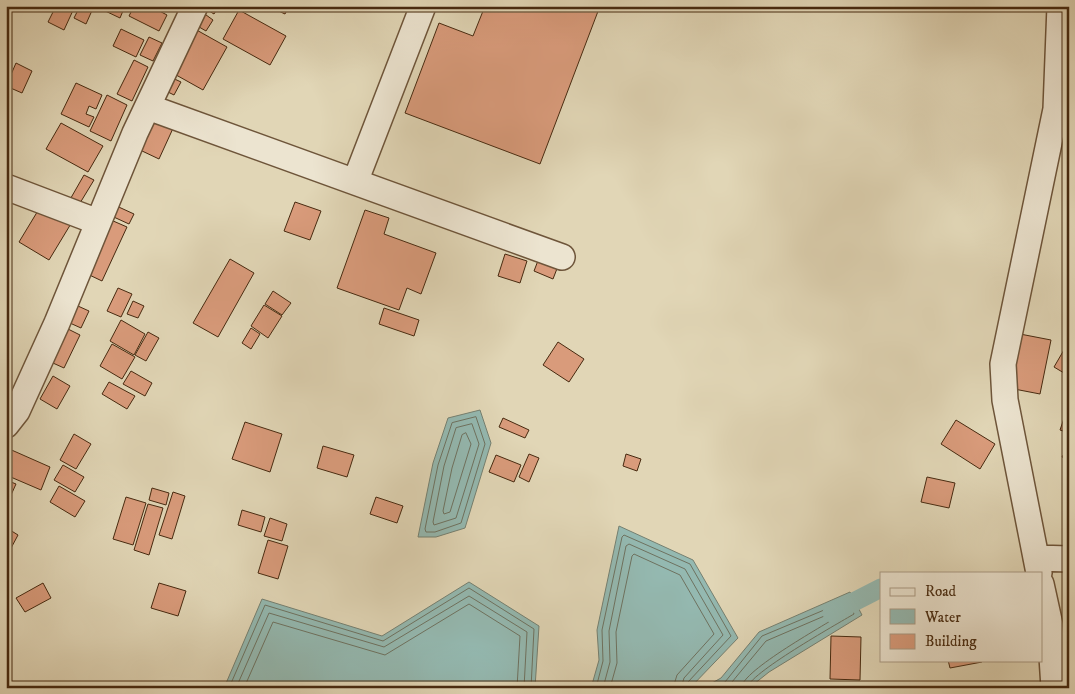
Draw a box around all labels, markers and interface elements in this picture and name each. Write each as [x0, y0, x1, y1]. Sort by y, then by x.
legend [880, 572, 1042, 662]
text: Road [925, 582, 957, 601]
text: Water [924, 608, 961, 627]
text: Building [925, 632, 977, 651]

